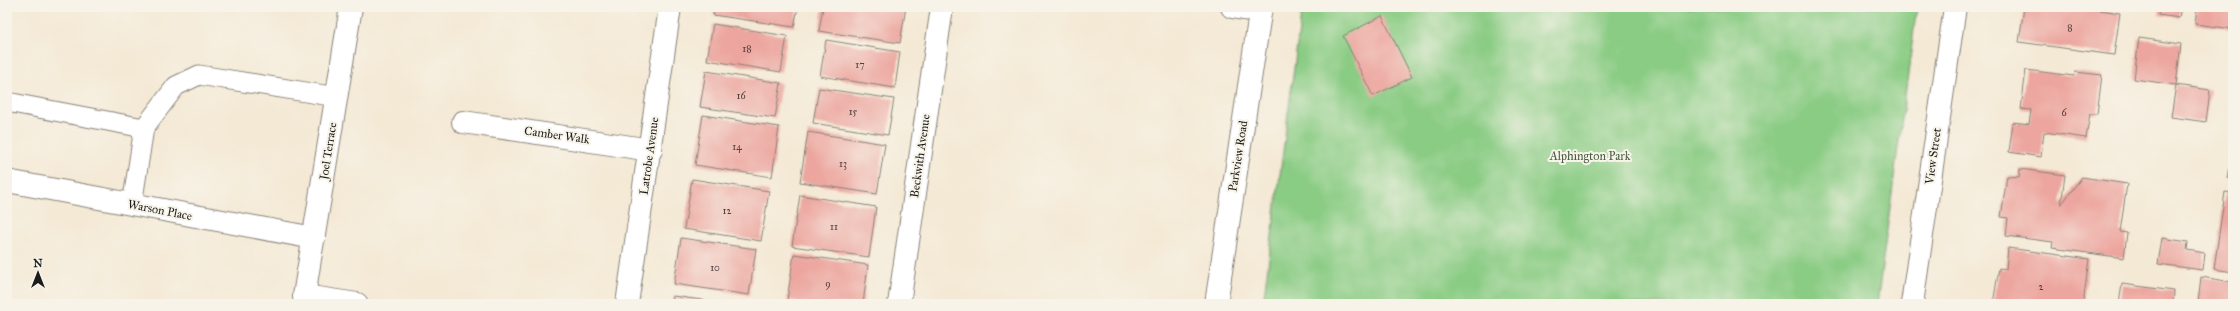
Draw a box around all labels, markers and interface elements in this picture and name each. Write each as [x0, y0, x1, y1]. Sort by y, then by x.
house number: 8 [2067, 22, 2073, 34]
house number: 18 [742, 43, 752, 55]
house number: 17 [855, 59, 865, 71]
house number: 16 [736, 90, 746, 102]
house number: 15 [849, 106, 858, 118]
house number: 6 [2061, 107, 2067, 119]
street label: Beckwith Avenue [907, 113, 933, 199]
street label: Latrobe Avenue [637, 116, 661, 196]
street label: Parkview Road [1225, 119, 1251, 193]
street label: Joel Terrace [316, 121, 340, 183]
street label: Camber Walk [523, 123, 591, 147]
street label: View Street [1922, 126, 1944, 186]
house number: 14 [732, 141, 742, 153]
park label: Alphington Park [1549, 149, 1631, 164]
house number: 13 [839, 158, 847, 170]
street label: Warson Place [127, 197, 193, 223]
house number: 12 [723, 205, 732, 217]
house number: 11 [830, 221, 838, 233]
north arrow [18, 253, 58, 293]
text: N [33, 257, 43, 270]
house number: 10 [710, 262, 720, 274]
house number: 9 [825, 278, 831, 290]
house number: 2 [2039, 281, 2044, 293]

